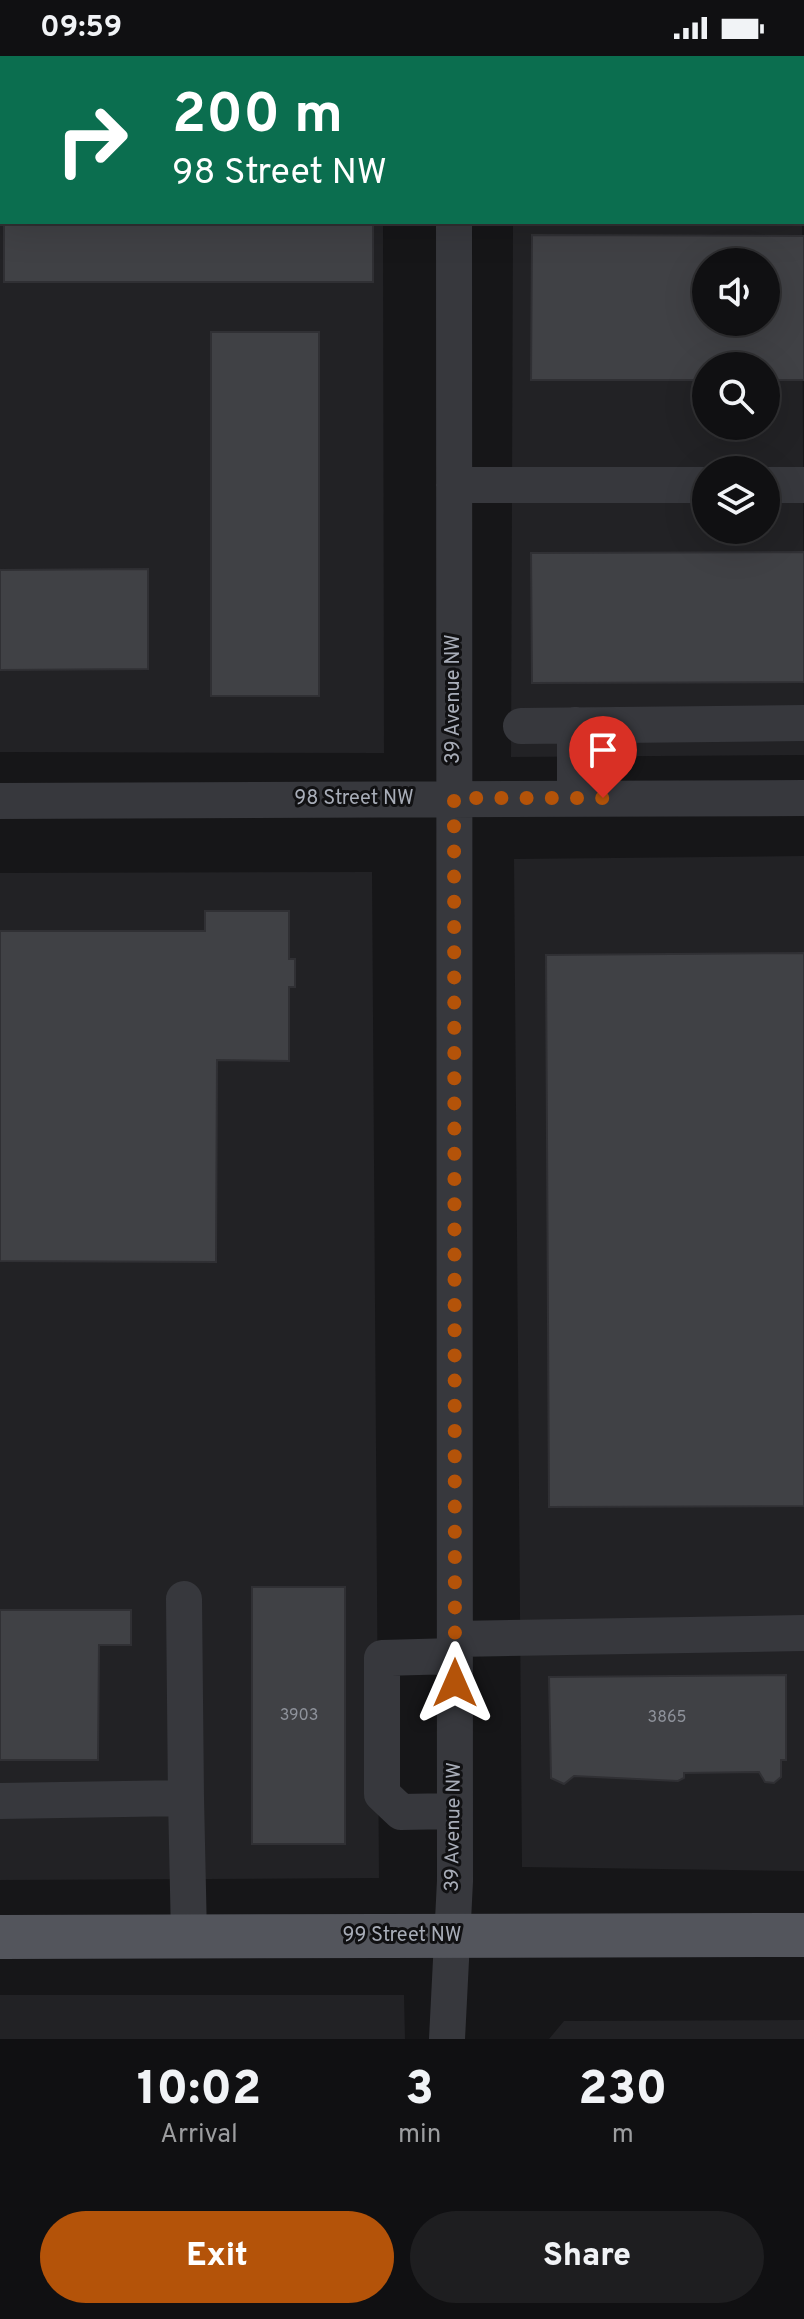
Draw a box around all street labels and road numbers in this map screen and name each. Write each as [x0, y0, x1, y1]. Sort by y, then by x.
street label: 39 Avenue NW [441, 634, 467, 764]
street label: 98 Street NW [294, 786, 414, 812]
street label: 39 Avenue NW [440, 1762, 468, 1892]
street label: 99 Street NW [342, 1923, 462, 1949]

